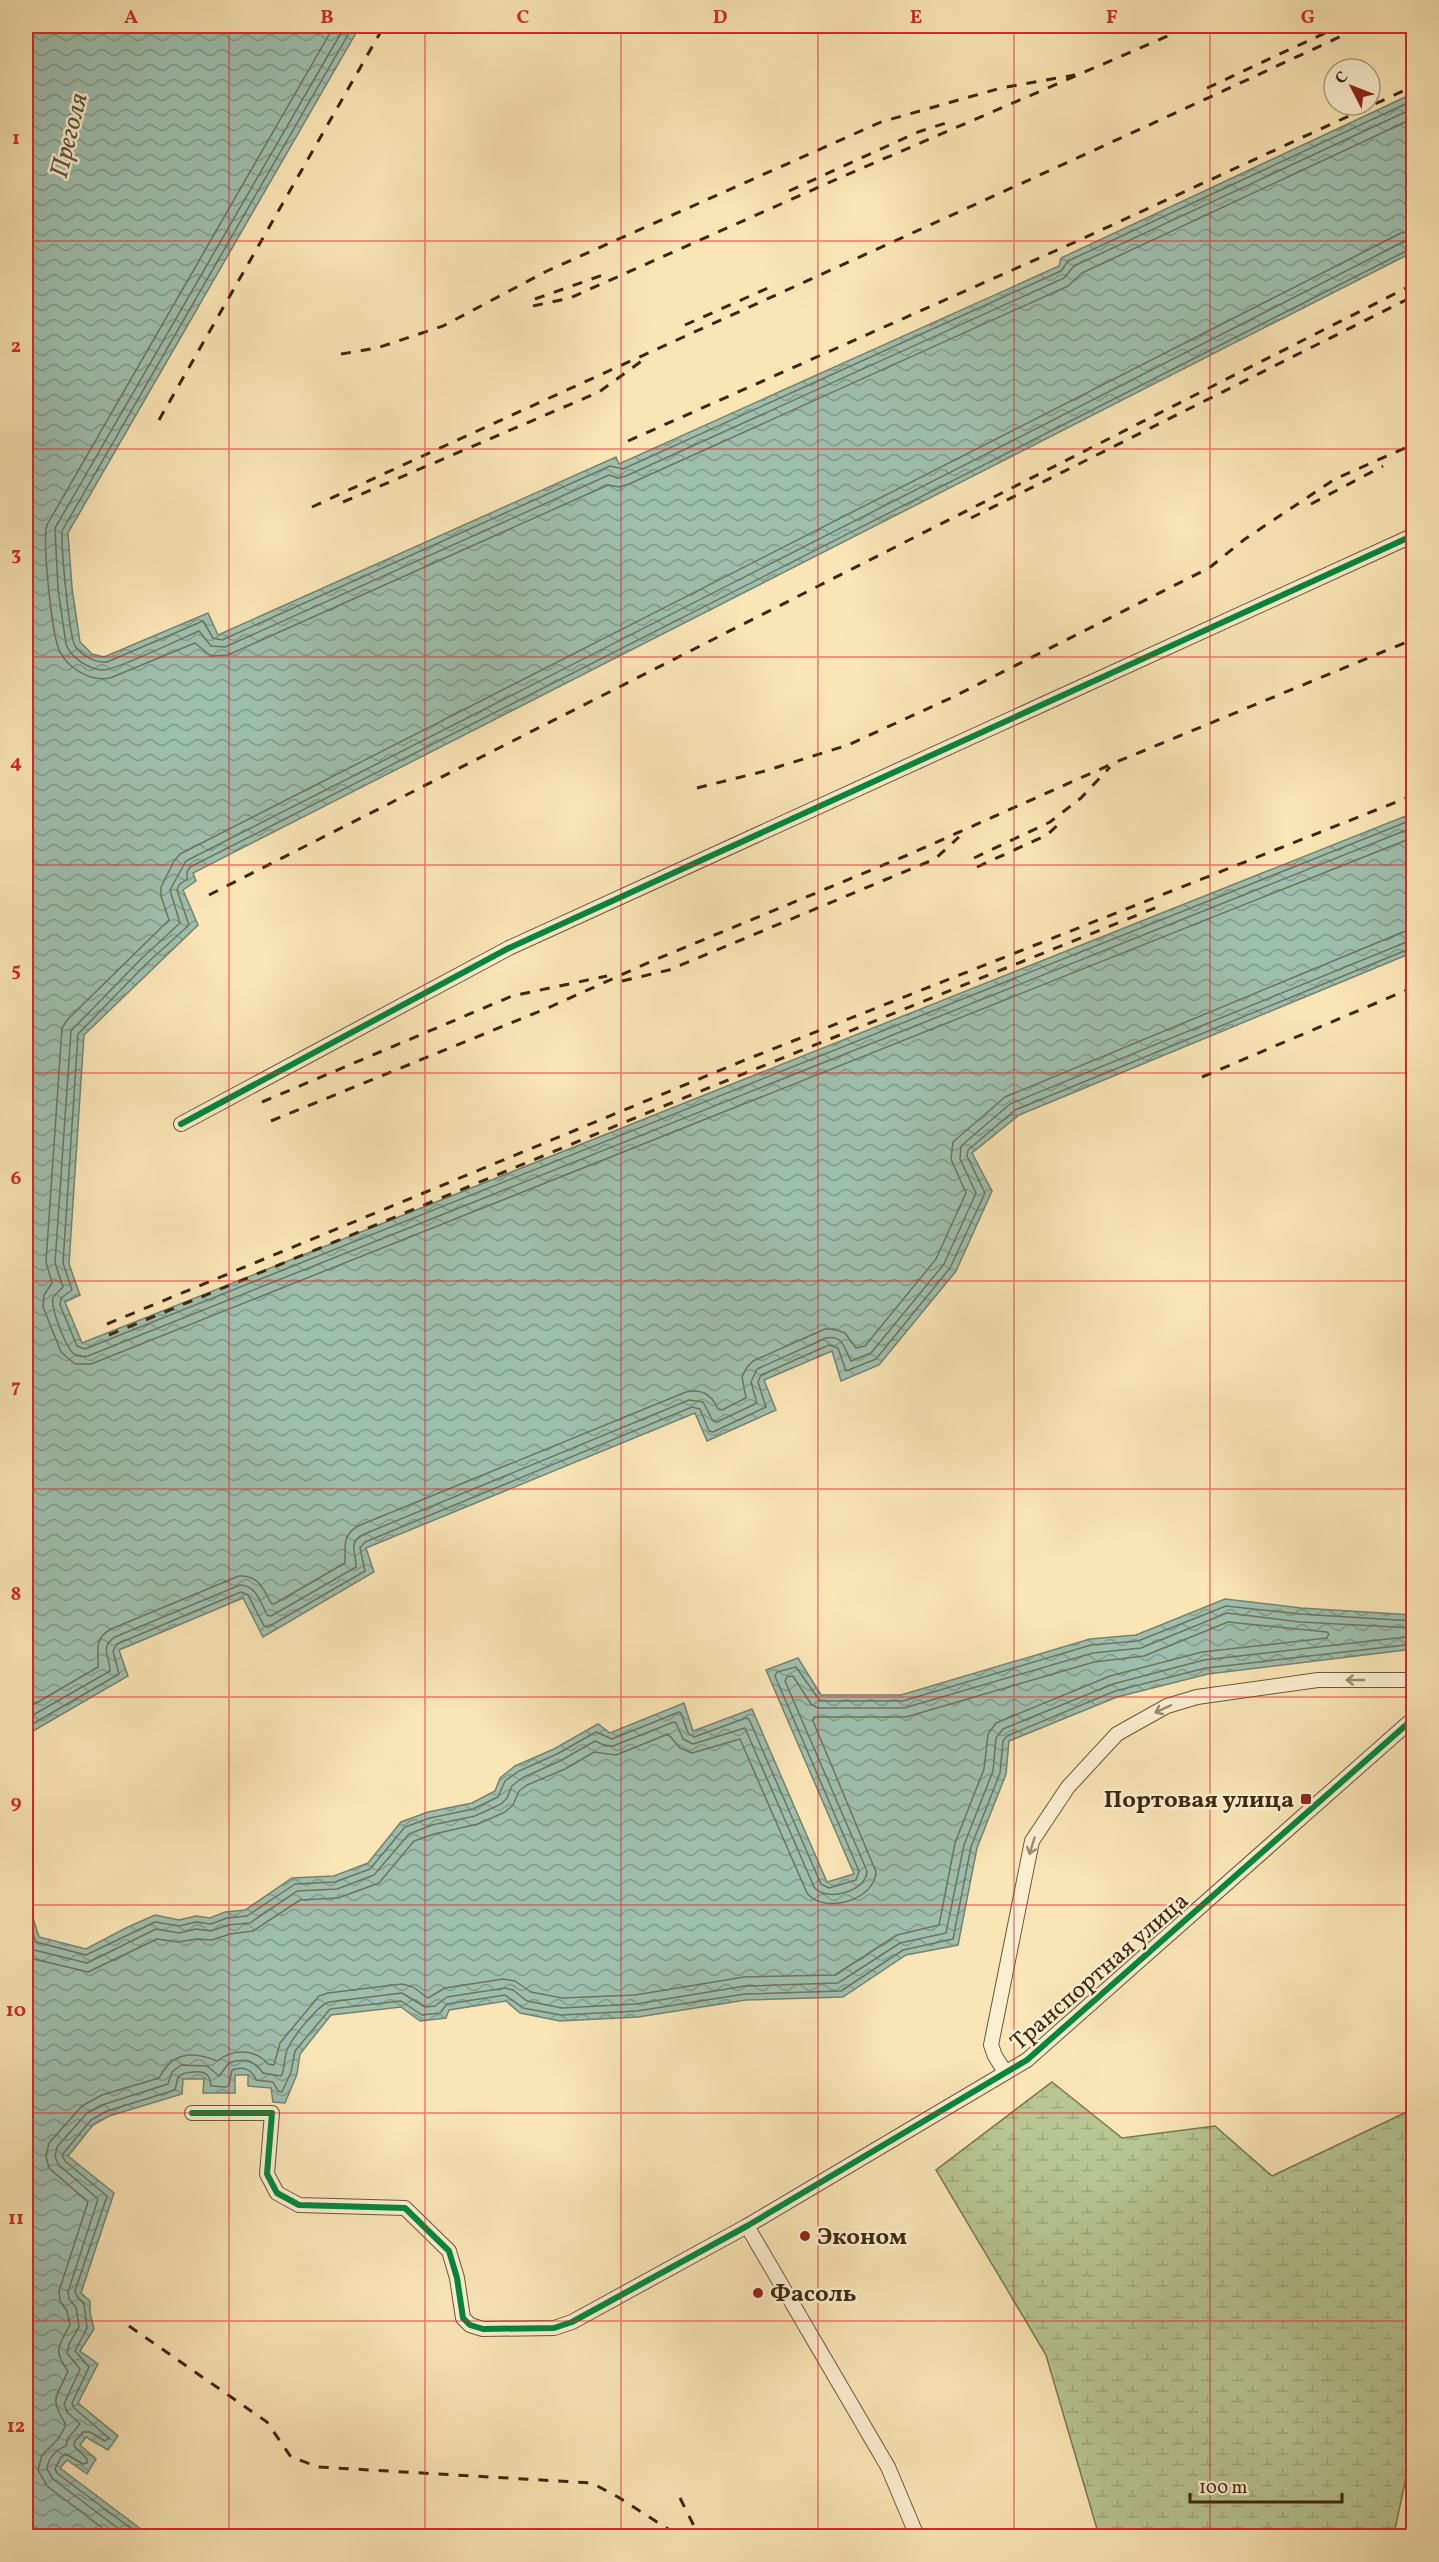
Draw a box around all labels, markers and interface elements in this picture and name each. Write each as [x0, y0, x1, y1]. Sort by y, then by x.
text: A [124, 4, 138, 32]
text: B [320, 4, 334, 32]
text: C [517, 4, 530, 32]
text: D [713, 4, 727, 32]
text: E [910, 4, 922, 32]
text: F [1106, 4, 1118, 32]
text: G [1301, 4, 1315, 32]
north arrow [1322, 57, 1382, 117]
text: С [1331, 67, 1354, 89]
water label: Преголя [42, 89, 98, 182]
text: 1 [12, 125, 20, 153]
text: 2 [11, 333, 21, 361]
text: 3 [11, 541, 21, 569]
text: 4 [10, 749, 22, 777]
text: 5 [11, 957, 21, 985]
text: 6 [11, 1165, 22, 1193]
text: 7 [11, 1373, 21, 1401]
text: 8 [11, 1581, 21, 1609]
one-way arrow [1346, 1674, 1366, 1686]
one-way arrow [1155, 1703, 1173, 1715]
place label: Портовая улица [1104, 1784, 1294, 1818]
text: 9 [10, 1789, 22, 1817]
marker: Портовая улица [1299, 1792, 1313, 1806]
one-way arrow [1026, 1837, 1037, 1856]
street label: Транспортная улица [1004, 1885, 1197, 2060]
text: 10 [6, 1997, 26, 2025]
text: 11 [8, 2205, 24, 2233]
place label: Эконом [817, 2221, 907, 2255]
marker: Эконом [798, 2229, 812, 2243]
place label: Фасоль [770, 2278, 857, 2312]
marker: Фасоль [751, 2286, 765, 2300]
text: 12 [7, 2413, 25, 2441]
scale bar [1190, 2466, 1342, 2504]
text: 100 m [1199, 2476, 1248, 2501]

